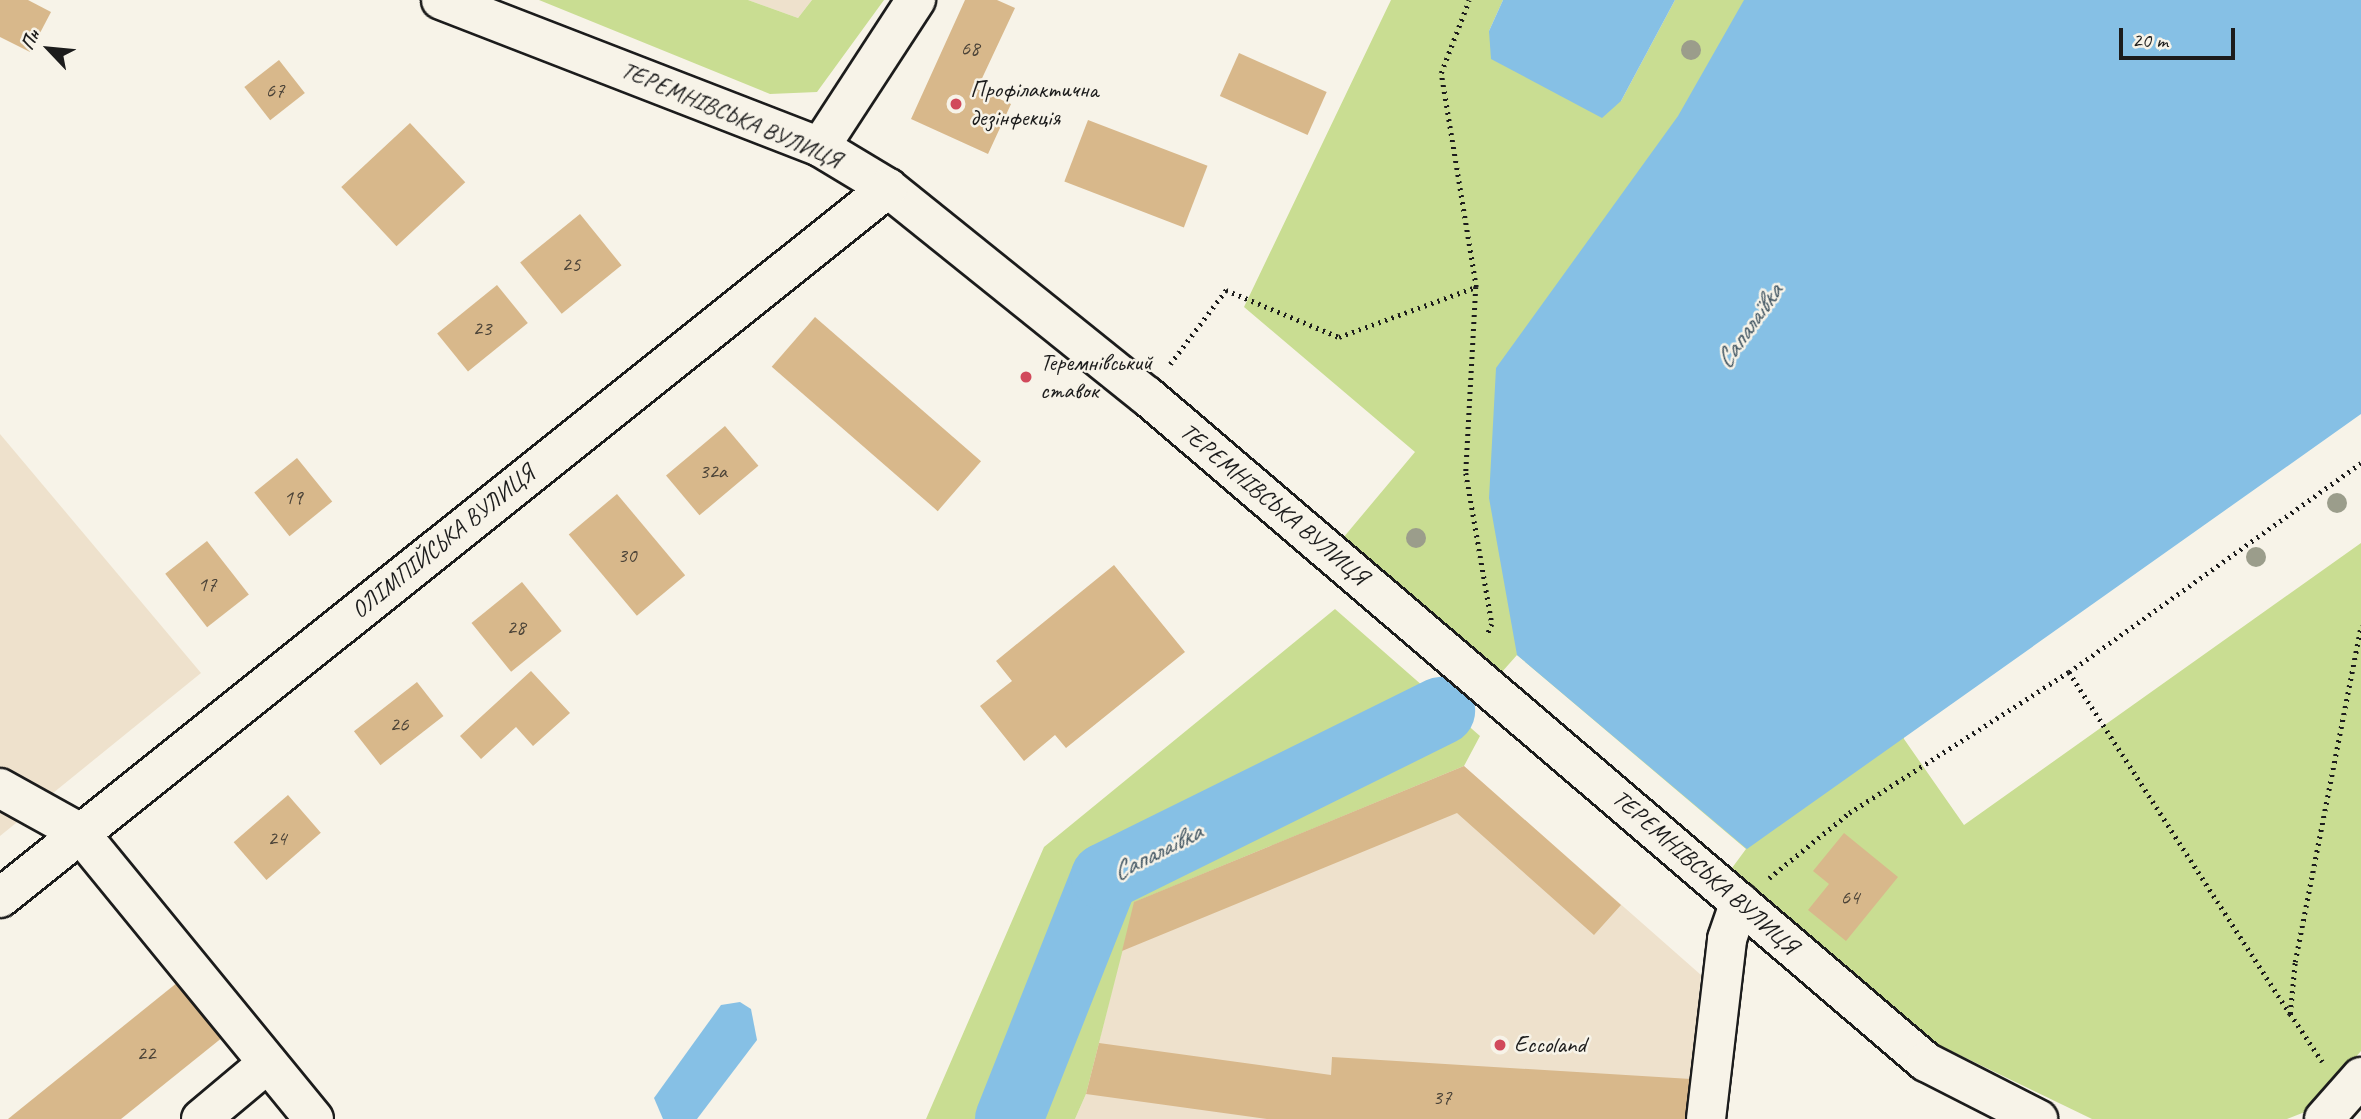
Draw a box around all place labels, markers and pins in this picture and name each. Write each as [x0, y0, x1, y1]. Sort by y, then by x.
place label: Профілактична дезінфекція [970, 76, 1098, 132]
marker: Профілактична дезінфекція [948, 96, 964, 112]
place label: Теремнівський ставок [1040, 349, 1152, 405]
marker: Теремнівський ставок [1018, 369, 1034, 385]
place label: Eccoland [1514, 1031, 1586, 1059]
marker: Eccoland [1492, 1037, 1508, 1053]

